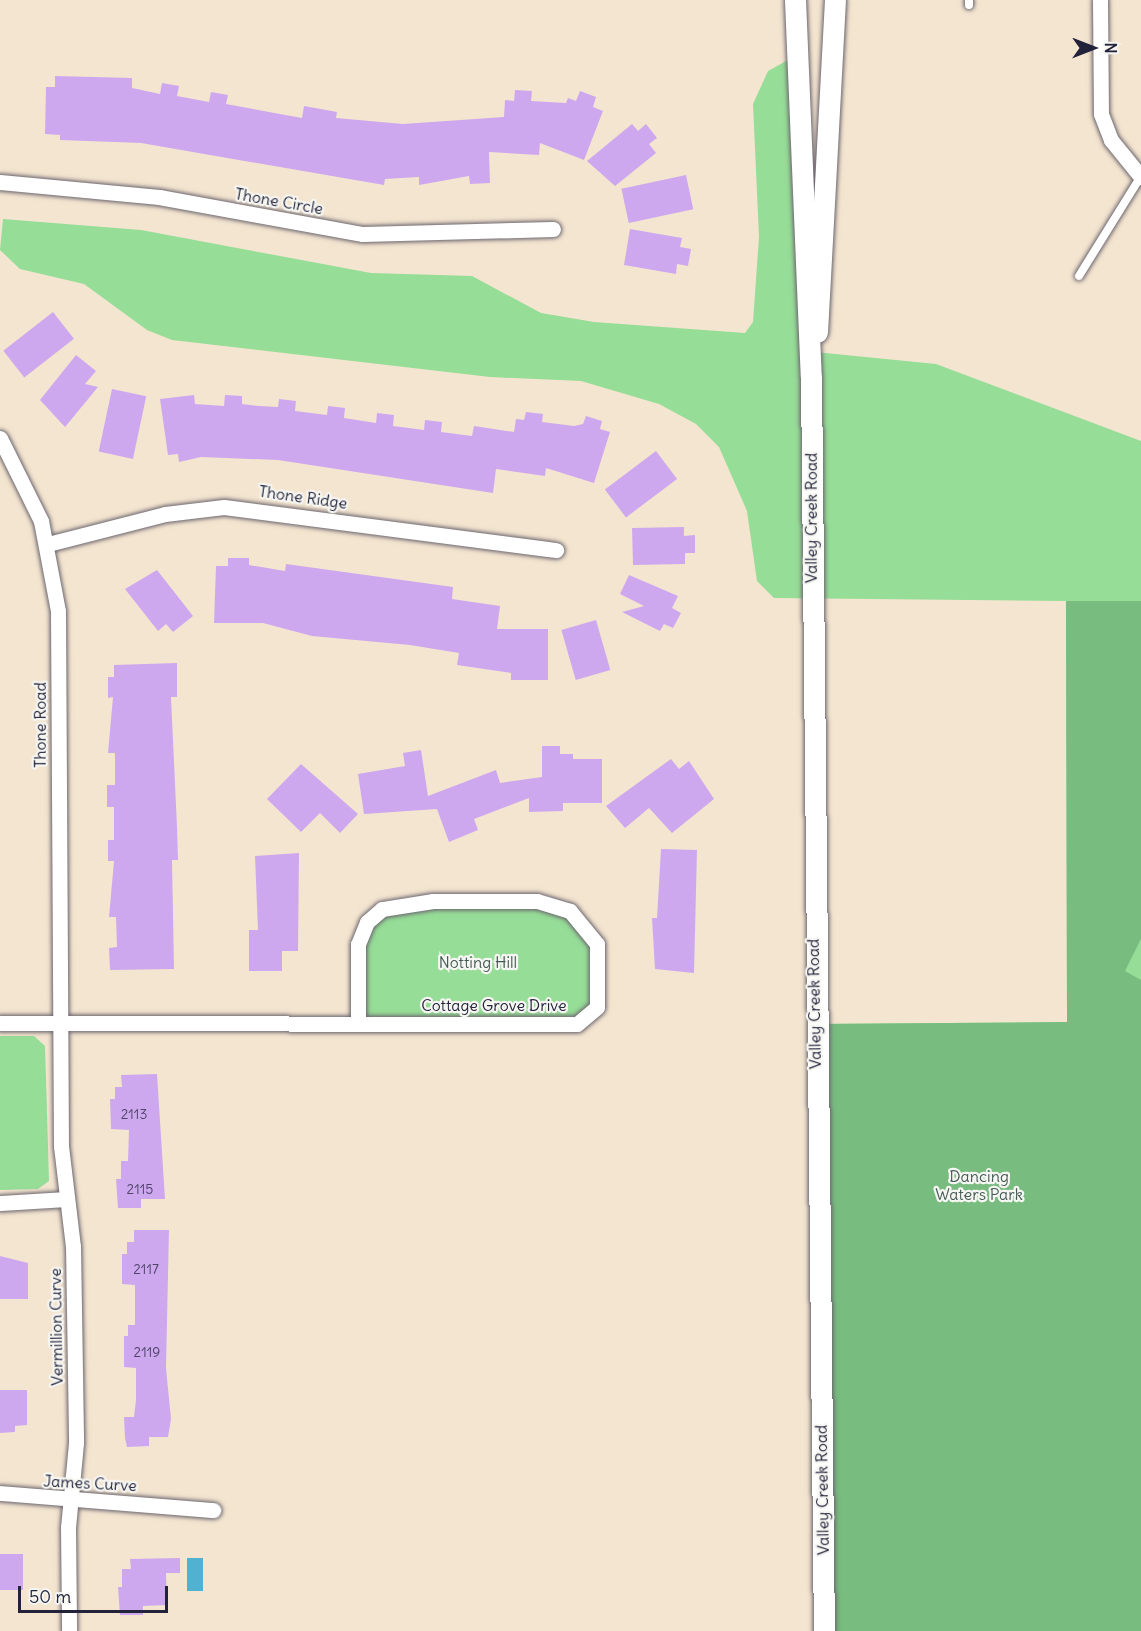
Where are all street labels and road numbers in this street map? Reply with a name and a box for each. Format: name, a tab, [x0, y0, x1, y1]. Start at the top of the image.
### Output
street label: Thone Circle	[233, 184, 325, 218]
street label: Valley Creek Road	[801, 453, 821, 583]
street label: Thone Ridge	[258, 481, 348, 513]
street label: Thone Road	[30, 682, 50, 768]
street label: Valley Creek Road	[803, 939, 825, 1069]
street label: Cottage Grove Drive	[421, 995, 567, 1015]
street label: Vermillion Curve	[45, 1268, 67, 1386]
street label: Valley Creek Road	[811, 1425, 833, 1555]
street label: James Curve	[43, 1471, 137, 1495]

